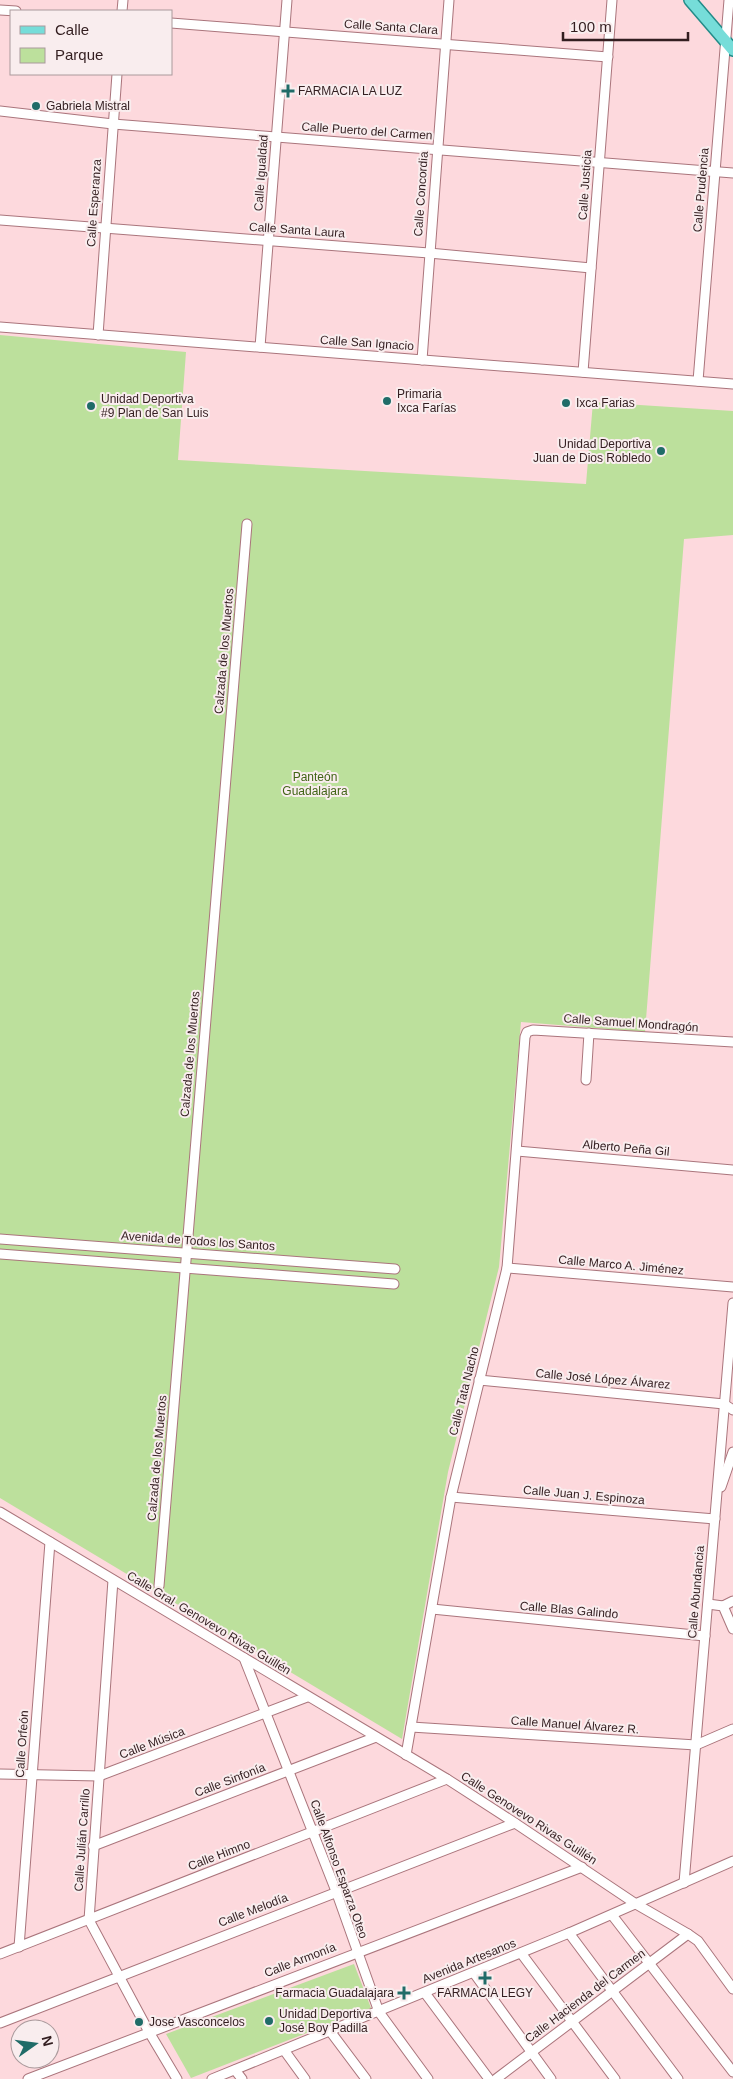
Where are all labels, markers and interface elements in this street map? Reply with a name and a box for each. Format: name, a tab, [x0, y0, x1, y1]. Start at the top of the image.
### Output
legend	[10, 10, 172, 75]
scale bar	[563, 10, 688, 42]
street label: Calle Santa Clara	[344, 17, 439, 37]
text: 100 m	[570, 18, 612, 35]
text: Calle	[55, 21, 89, 38]
text: Parque	[55, 46, 103, 63]
place label: FARMACIA LA LUZ	[298, 84, 402, 98]
marker: FARMACIA LA LUZ	[282, 85, 294, 97]
place label: Gabriela Mistral	[46, 99, 130, 113]
marker: Gabriela Mistral	[30, 100, 42, 112]
street label: Calle Puerto del Carmen	[301, 119, 433, 143]
street label: Calle Igualdad	[251, 134, 271, 212]
street label: Calle Prudencia	[690, 147, 712, 233]
street label: Calle Justicia	[576, 149, 594, 221]
street label: Calle Concordia	[411, 151, 431, 237]
street label: Calle Esperanza	[84, 158, 104, 247]
street label: Calle Santa Laura	[249, 220, 346, 240]
street label: Calle San Ignacio	[320, 333, 415, 353]
place label: Primaria Ixca Farías	[397, 387, 456, 415]
place label: Unidad Deportiva #9 Plan de San Luis	[101, 392, 208, 420]
marker: Primaria Ixca Farías	[381, 395, 393, 407]
place label: Ixca Farias	[576, 396, 635, 410]
marker: Ixca Farias	[560, 397, 572, 409]
marker: Unidad Deportiva #9 Plan de San Luis	[85, 400, 97, 412]
place label: Unidad Deportiva Juan de Dios Robledo	[533, 437, 651, 465]
marker: Unidad Deportiva Juan de Dios Robledo	[655, 445, 667, 457]
street label: Calzada de los Muertos	[212, 588, 236, 714]
park label: Panteón Guadalajara	[282, 770, 348, 798]
street label: Calzada de los Muertos	[178, 991, 202, 1117]
street label: Calle Samuel Mondragón	[563, 1011, 699, 1035]
street label: Alberto Peña Gil	[582, 1137, 670, 1159]
street label: Avenida de Todos los Santos	[121, 1229, 275, 1253]
street label: Calle Marco A. Jiménez	[558, 1253, 684, 1277]
street label: Calle Tata Nacho	[446, 1345, 482, 1437]
street label: Calle José López Álvarez	[535, 1365, 671, 1392]
street label: Calzada de los Muertos	[145, 1395, 169, 1521]
street label: Calle Juan J. Espinoza	[523, 1483, 646, 1507]
street label: Calle Abundancia	[685, 1545, 707, 1639]
street label: Calle Gral. Genovevo Rivas Guillén	[124, 1568, 294, 1678]
street label: Calle Blas Galindo	[519, 1599, 619, 1621]
street label: Calle Orfeón	[13, 1710, 31, 1778]
street label: Calle Manuel Álvarez R.	[510, 1713, 640, 1736]
street label: Calle Música	[117, 1724, 187, 1762]
street label: Calle Sinfonía	[193, 1760, 268, 1800]
street label: Calle Genovevo Rivas Guillén	[458, 1769, 600, 1867]
street label: Calle Julián Carrillo	[71, 1788, 93, 1892]
street label: Calle Alfonso Esparza Oteo	[307, 1798, 371, 1941]
street label: Calle Himno	[186, 1837, 252, 1873]
street label: Calle Melodía	[216, 1890, 290, 1930]
street label: Avenida Artesanos	[420, 1936, 518, 1986]
street label: Calle Armonía	[262, 1940, 338, 1980]
street label: Calle Hacienda del Carmen	[522, 1946, 648, 2046]
marker: FARMACIA LEGY	[479, 1972, 491, 1984]
place label: Farmacia Guadalajara	[275, 1986, 394, 2000]
place label: FARMACIA LEGY	[437, 1986, 533, 2000]
marker: Farmacia Guadalajara	[398, 1987, 410, 1999]
place label: Unidad Deportiva José Boy Padilla	[279, 2007, 372, 2035]
place label: Jose Vasconcelos	[149, 2015, 245, 2029]
marker: Unidad Deportiva José Boy Padilla	[263, 2015, 275, 2027]
marker: Jose Vasconcelos	[133, 2016, 145, 2028]
north arrow	[10, 2019, 60, 2069]
text: N	[39, 2034, 57, 2048]

